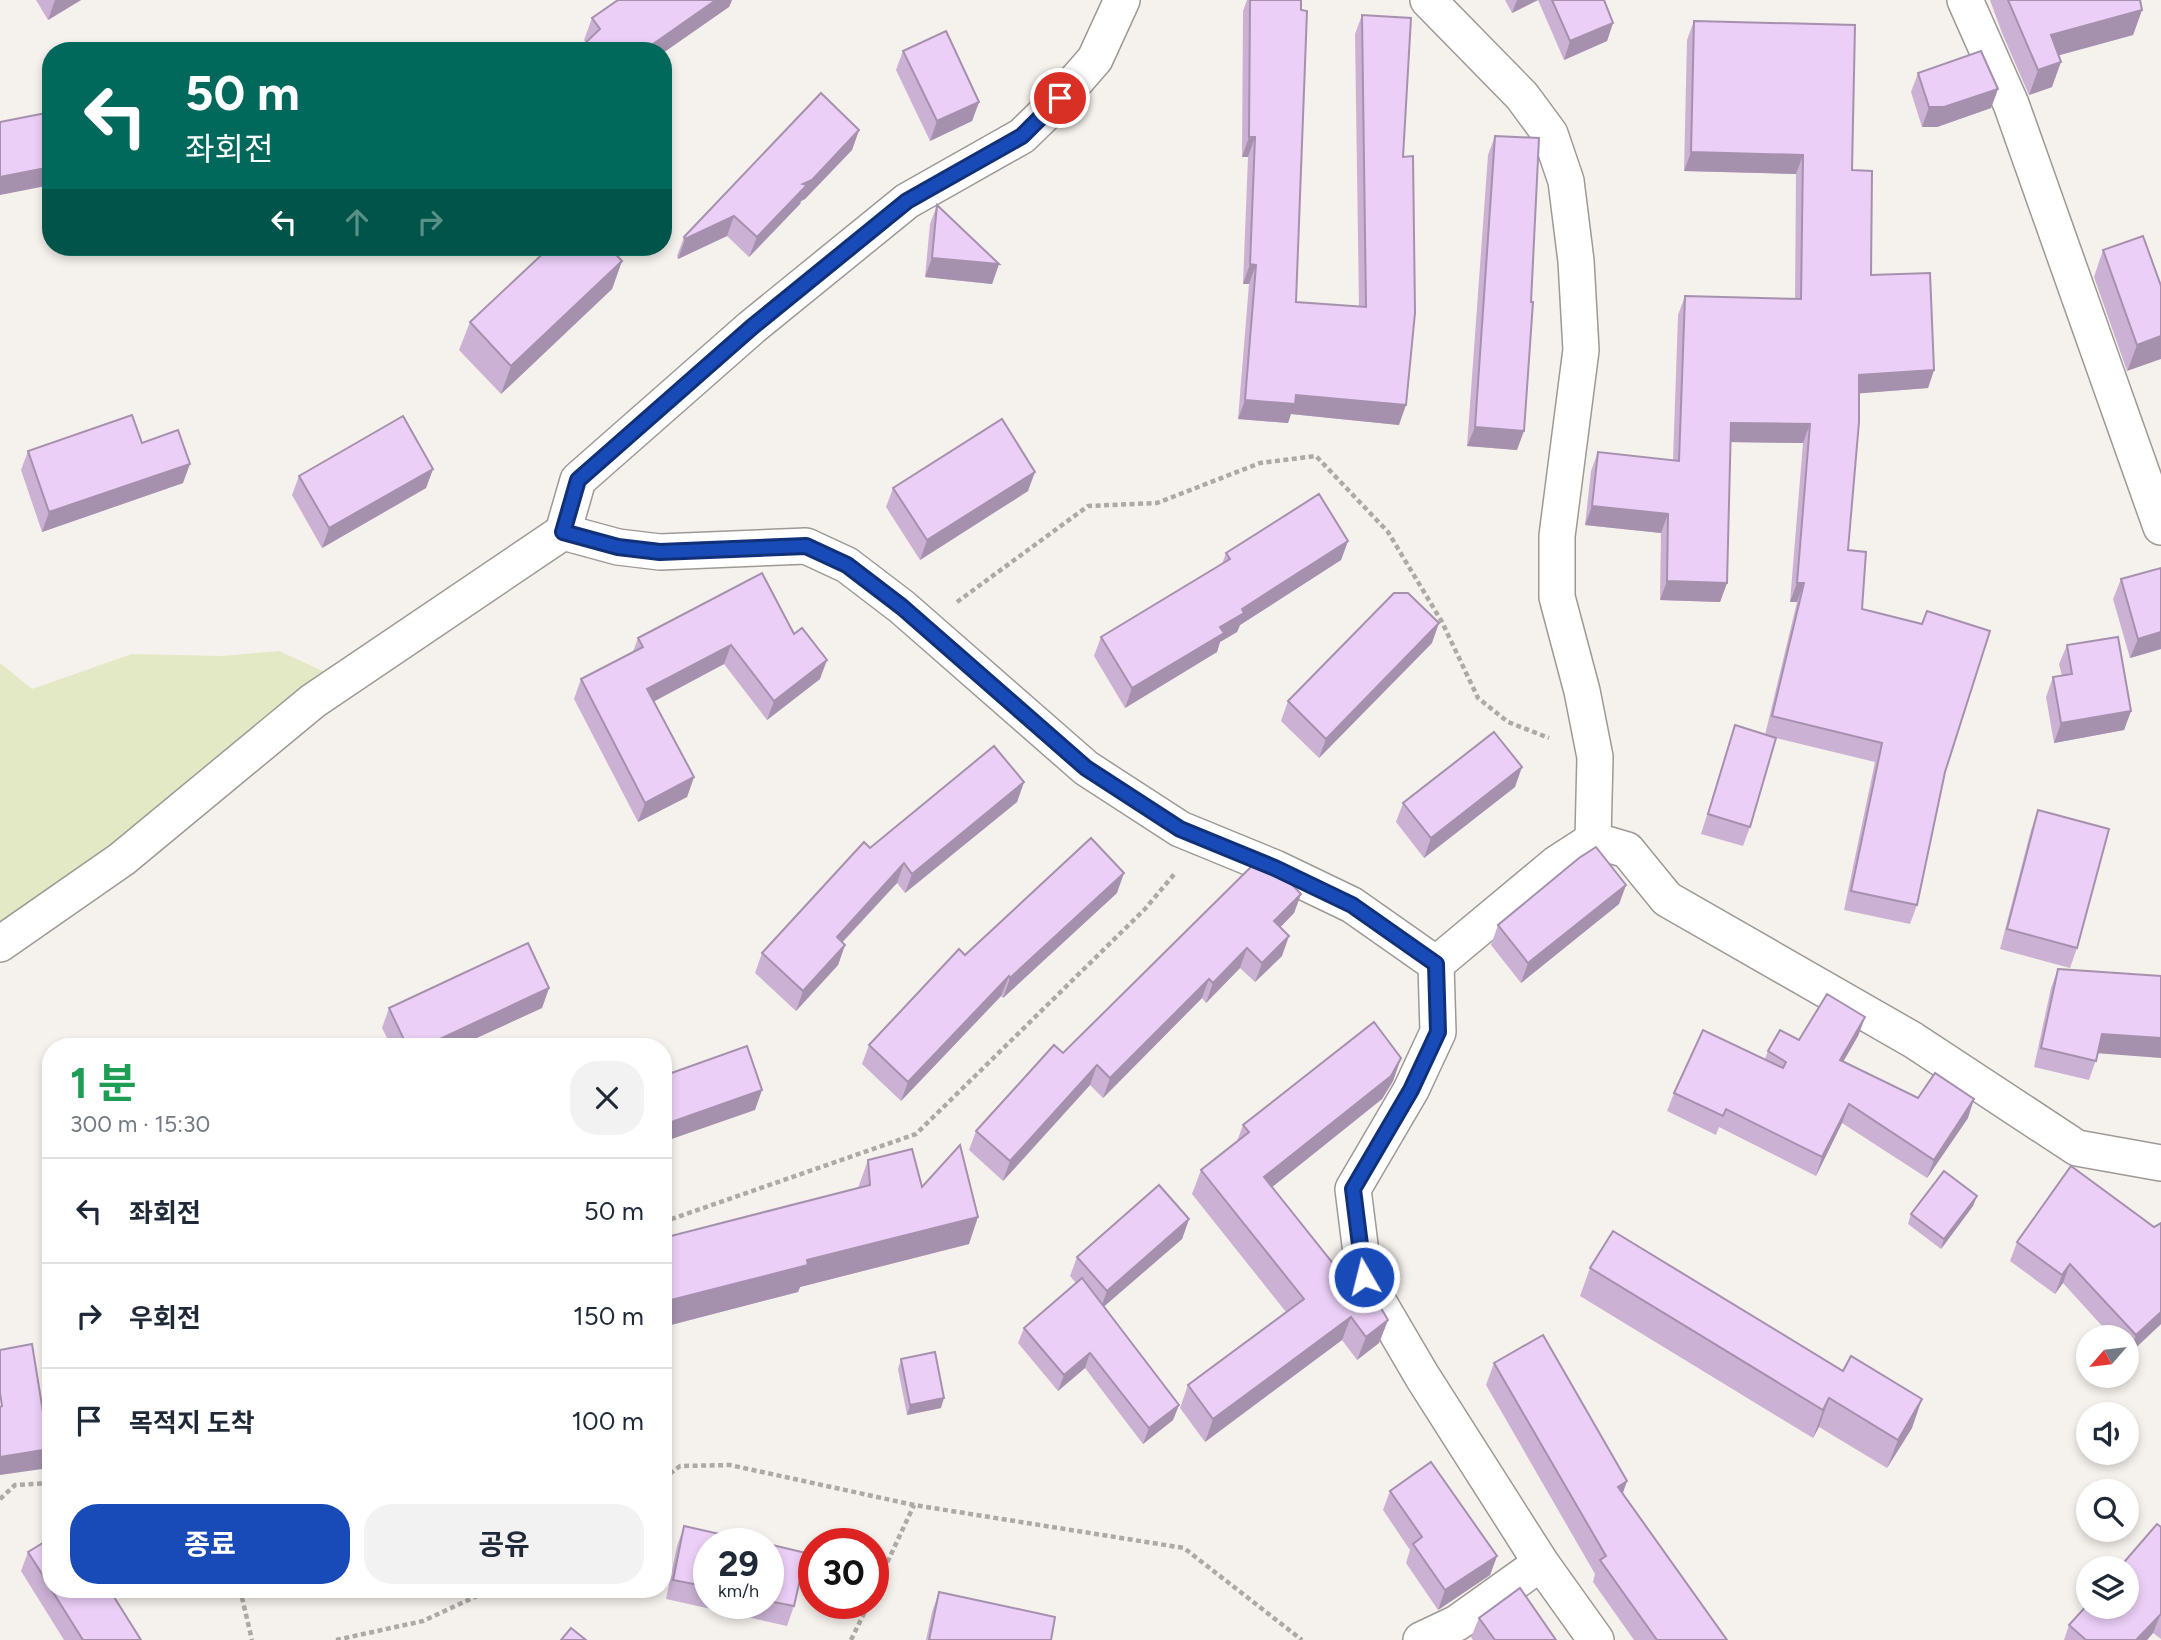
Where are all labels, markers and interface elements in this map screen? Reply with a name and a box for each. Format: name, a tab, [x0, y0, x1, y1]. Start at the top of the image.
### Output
text: 50 m	[185, 63, 300, 122]
pin	[1030, 68, 1090, 128]
icon: left	[70, 70, 161, 161]
icon: arrive	[1041, 79, 1079, 117]
text: 좌회전	[185, 130, 273, 168]
icon: left	[265, 203, 303, 241]
icon: ahead	[338, 203, 376, 241]
icon: right	[411, 203, 449, 241]
text: 1 분	[70, 1058, 136, 1109]
button: close	[570, 1061, 644, 1135]
text: 300 m · 15:30	[70, 1110, 210, 1138]
icon: left	[70, 1192, 108, 1230]
text: 50 m	[584, 1195, 644, 1227]
text: 좌회전	[129, 1197, 201, 1229]
position arrow	[1327, 1240, 1401, 1314]
icon: right	[70, 1297, 108, 1335]
text: 150 m	[573, 1300, 644, 1332]
text: 우회전	[129, 1302, 201, 1334]
north arrow	[2076, 1325, 2138, 1388]
map controls	[2076, 1325, 2139, 1619]
icon: arrive	[70, 1402, 108, 1440]
button: sound	[2076, 1402, 2139, 1465]
text: 100 m	[571, 1405, 644, 1437]
text: 목적지 도착	[129, 1407, 255, 1439]
button: search	[2076, 1479, 2139, 1542]
button: 종료	[70, 1504, 350, 1584]
button: 공유	[364, 1504, 644, 1584]
speed limit sign: 30	[798, 1528, 889, 1619]
text: 29	[718, 1543, 759, 1585]
button: layers	[2076, 1556, 2139, 1619]
text: km/h	[718, 1580, 759, 1602]

